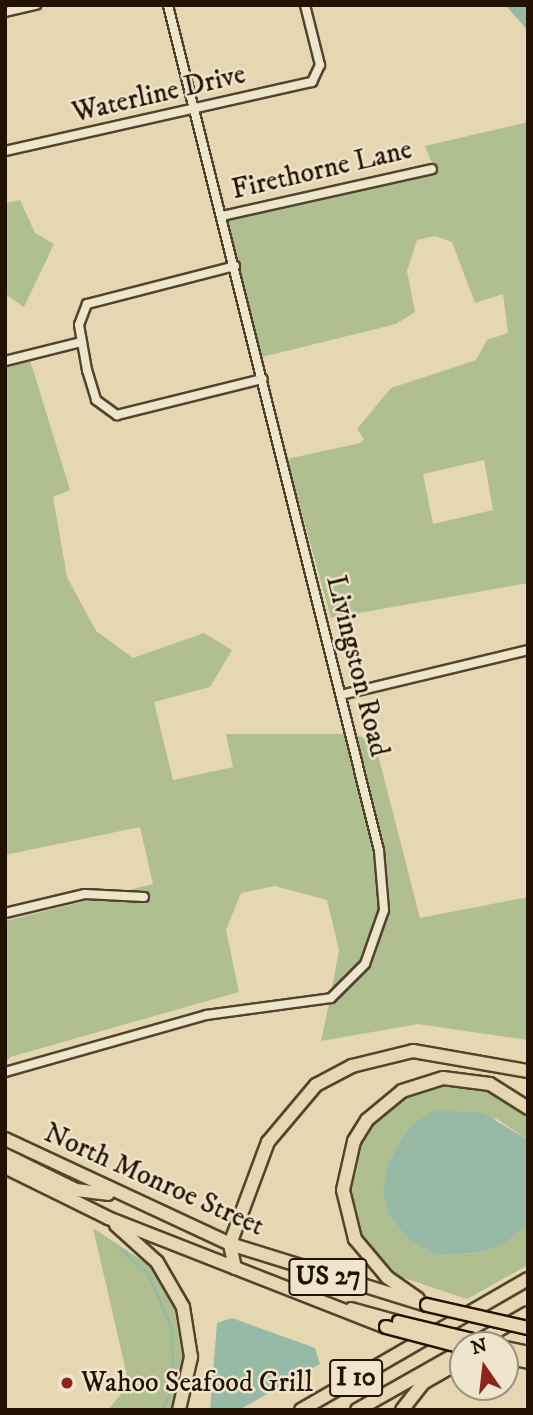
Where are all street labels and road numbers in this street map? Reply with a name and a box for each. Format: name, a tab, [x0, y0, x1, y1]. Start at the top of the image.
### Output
street label: Waterline Drive	[69, 58, 249, 130]
street label: Firethorne Lane	[228, 133, 416, 207]
street label: Livingston Road	[318, 572, 396, 760]
street label: North Monroe Street	[39, 1116, 269, 1244]
road number: US 27	[288, 1254, 368, 1300]
road number: I 10	[328, 1356, 384, 1400]

